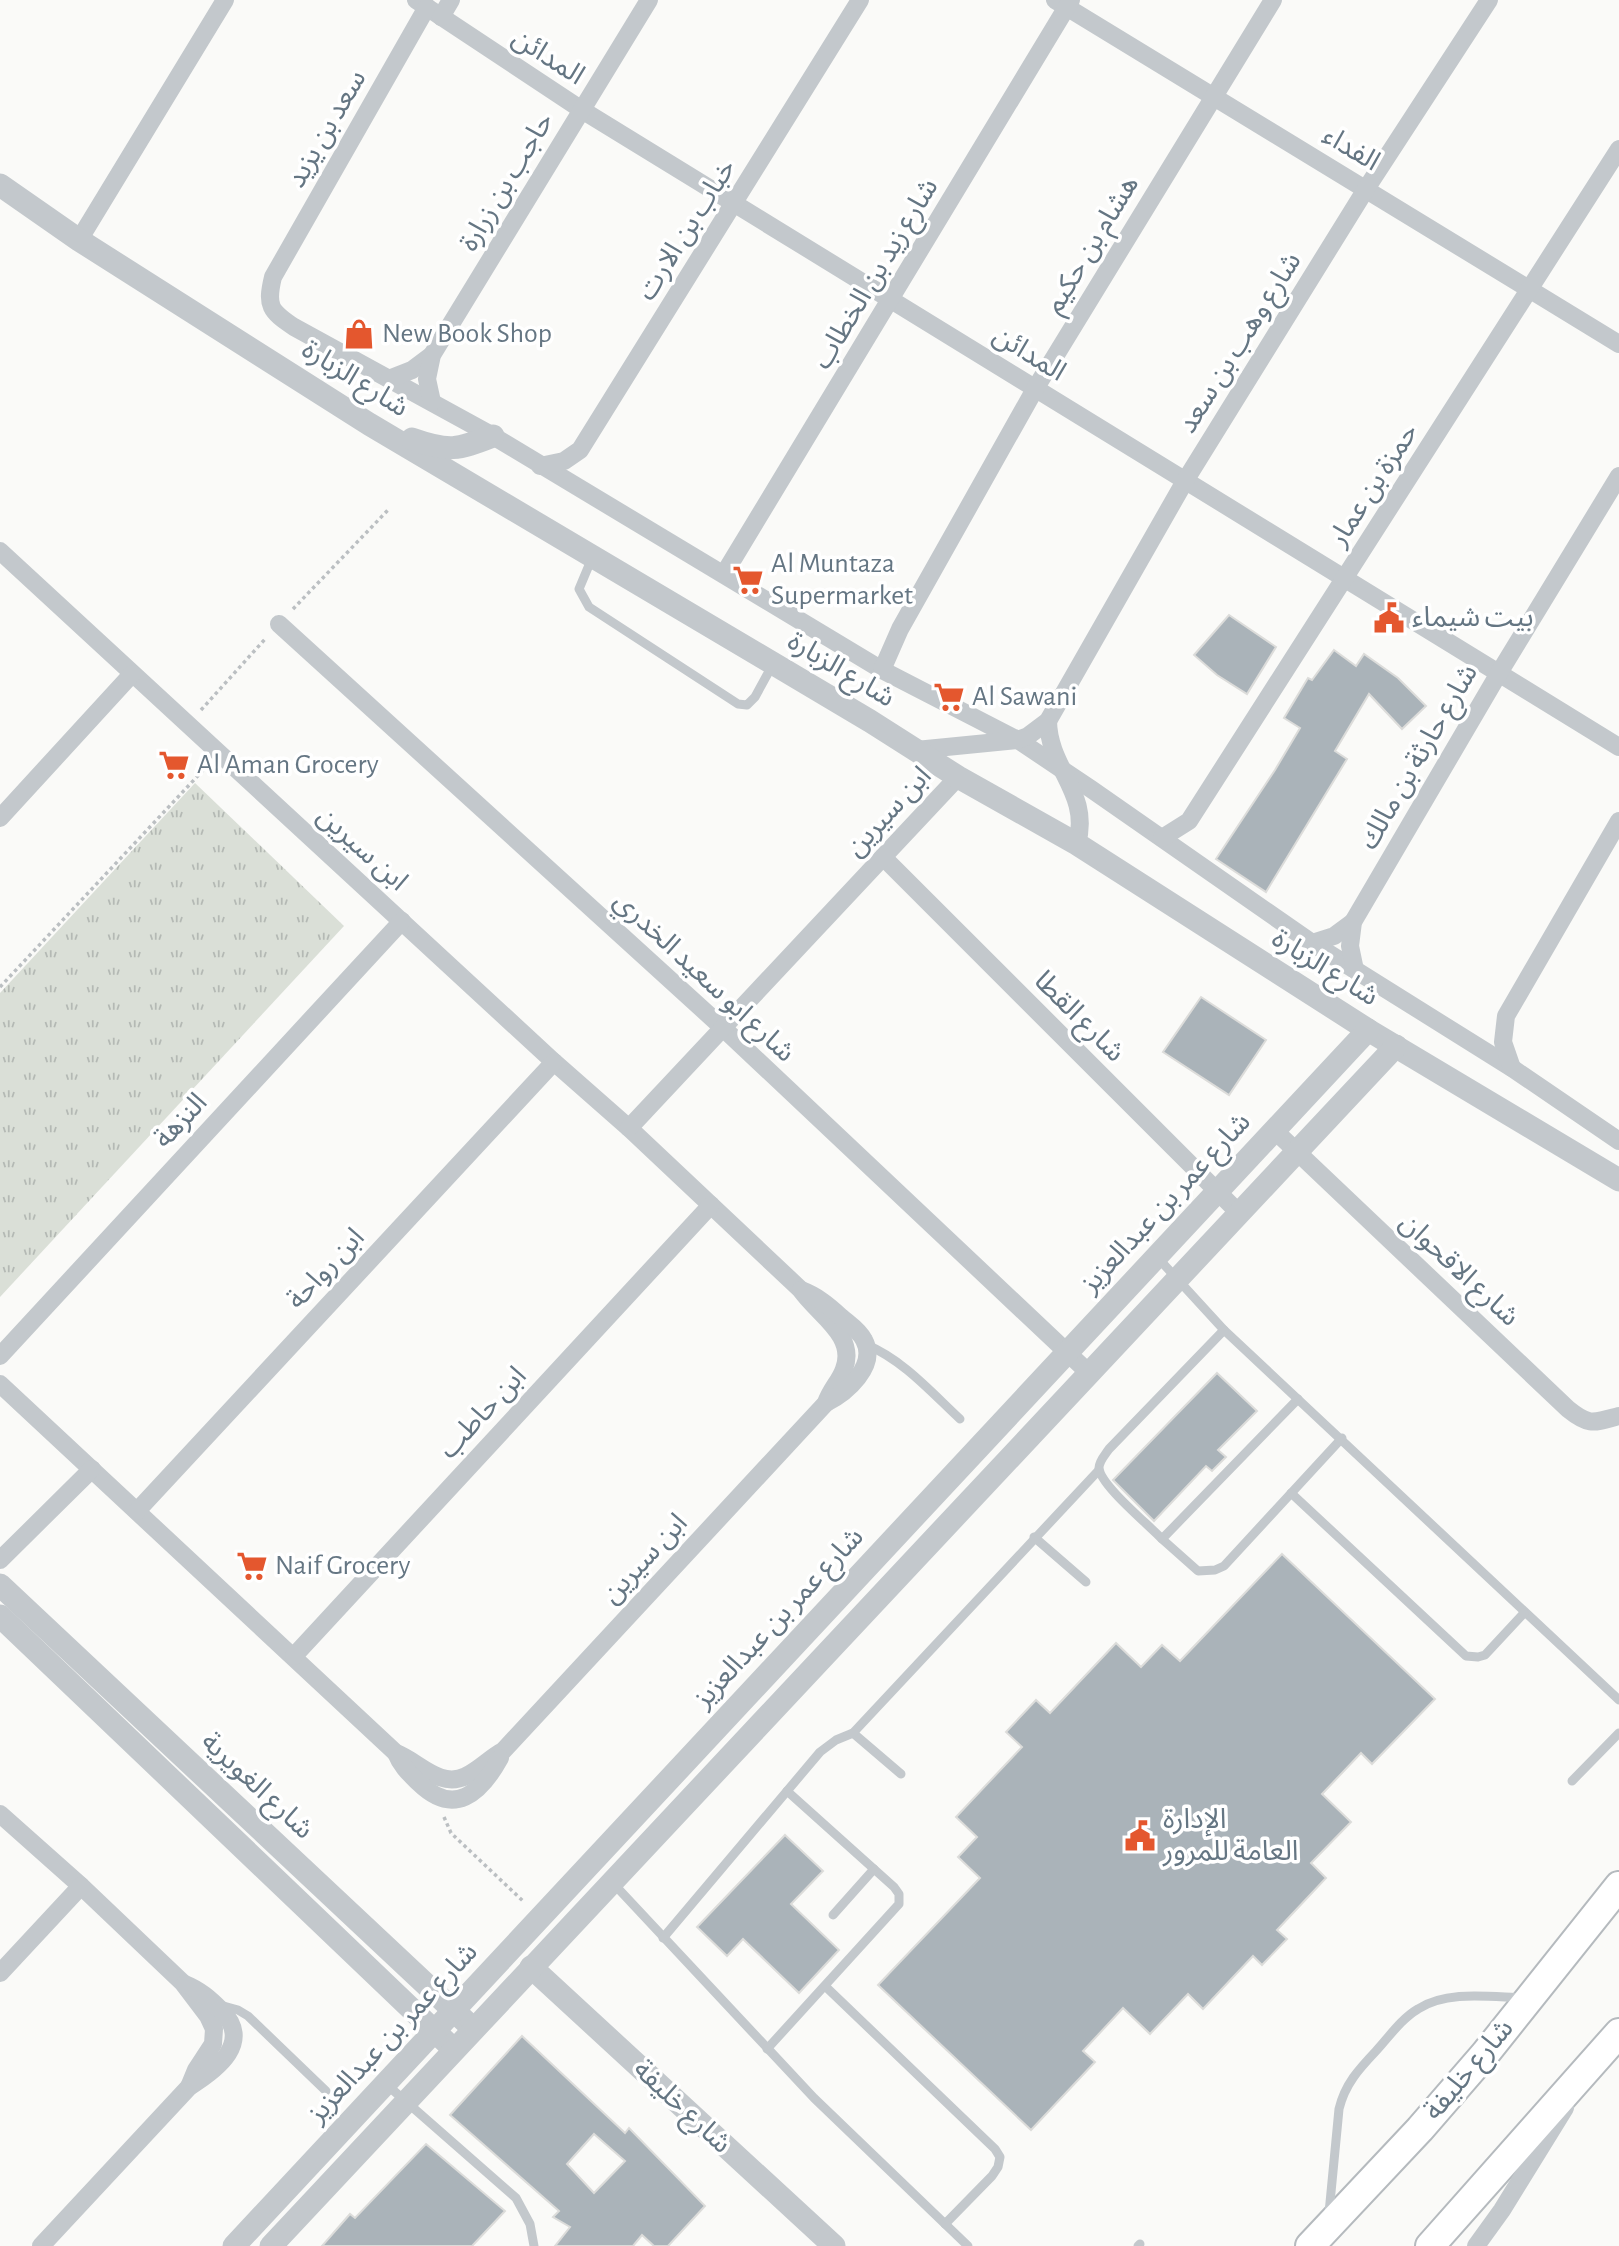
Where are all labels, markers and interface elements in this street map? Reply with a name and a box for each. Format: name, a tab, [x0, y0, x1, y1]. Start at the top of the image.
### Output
street label: المدائن	[506, 24, 589, 91]
street label: سعد بن يزيد	[282, 65, 373, 193]
street label: حاجب بن زرارة	[455, 108, 560, 257]
street label: الفداء	[1318, 121, 1384, 177]
street label: خباب بن الارت	[633, 155, 742, 306]
street label: هشام بن حكيم	[1040, 171, 1149, 322]
street label: شارع زيد بن الخطاب	[808, 174, 948, 377]
street label: شارع وهب بن سعد	[1173, 248, 1311, 441]
shop icon: New Book Shop	[342, 317, 376, 351]
place label: New Book Shop	[382, 320, 552, 348]
street label: المدائن	[987, 321, 1070, 388]
street label: شارع الزبارة	[294, 335, 413, 427]
street label: حمزة بن عمار	[1324, 419, 1425, 553]
place label: Al Muntaza Supermarket	[771, 550, 913, 610]
supermarket icon: Al Muntaza Supermarket	[731, 563, 765, 597]
public building icon: بيت شيماء	[1372, 601, 1406, 635]
place label: بيت شيماء	[1412, 604, 1533, 632]
street label: شارع الزبارة	[780, 627, 899, 717]
street label: شارع حارثة بن مالك	[1355, 660, 1488, 857]
supermarket icon: Al Sawani	[932, 680, 966, 714]
place label: Al Sawani	[972, 683, 1077, 711]
supermarket icon: Al Aman Grocery	[157, 748, 191, 782]
place label: Al Aman Grocery	[197, 751, 379, 779]
street label: ابن سيرين	[841, 762, 938, 863]
street label: ابن سيرين	[311, 802, 413, 897]
street label: شارع ابو سعيد الخدري	[604, 886, 800, 1072]
street label: شارع الزبارة	[1264, 924, 1383, 1016]
street label: شارع القطا	[1025, 966, 1130, 1071]
street label: النزهة	[149, 1088, 214, 1154]
street label: شارع عمر بن عبدالعزيز	[1075, 1108, 1260, 1302]
street label: شارع الاقحوان	[1391, 1208, 1524, 1336]
street label: ابن رواحة	[282, 1223, 371, 1315]
street label: ابن حاطب	[434, 1362, 533, 1465]
street label: ابن سيرين	[597, 1509, 694, 1610]
street label: شارع عمر بن عبدالعزيز	[688, 1523, 873, 1717]
supermarket icon: Naif Grocery	[235, 1549, 269, 1583]
place label: Naif Grocery	[275, 1552, 410, 1580]
street label: شارع الغويرية	[192, 1727, 318, 1848]
place label: الإدارة العامة للمرور	[1162, 1806, 1298, 1867]
public building icon: الإدارة العامة للمرور	[1123, 1819, 1157, 1853]
street label: شارع عمر بن عبدالعزيز	[302, 1938, 487, 2132]
street label: شارع خليفة	[1419, 2014, 1523, 2129]
street label: شارع خليفة	[624, 2055, 736, 2162]

